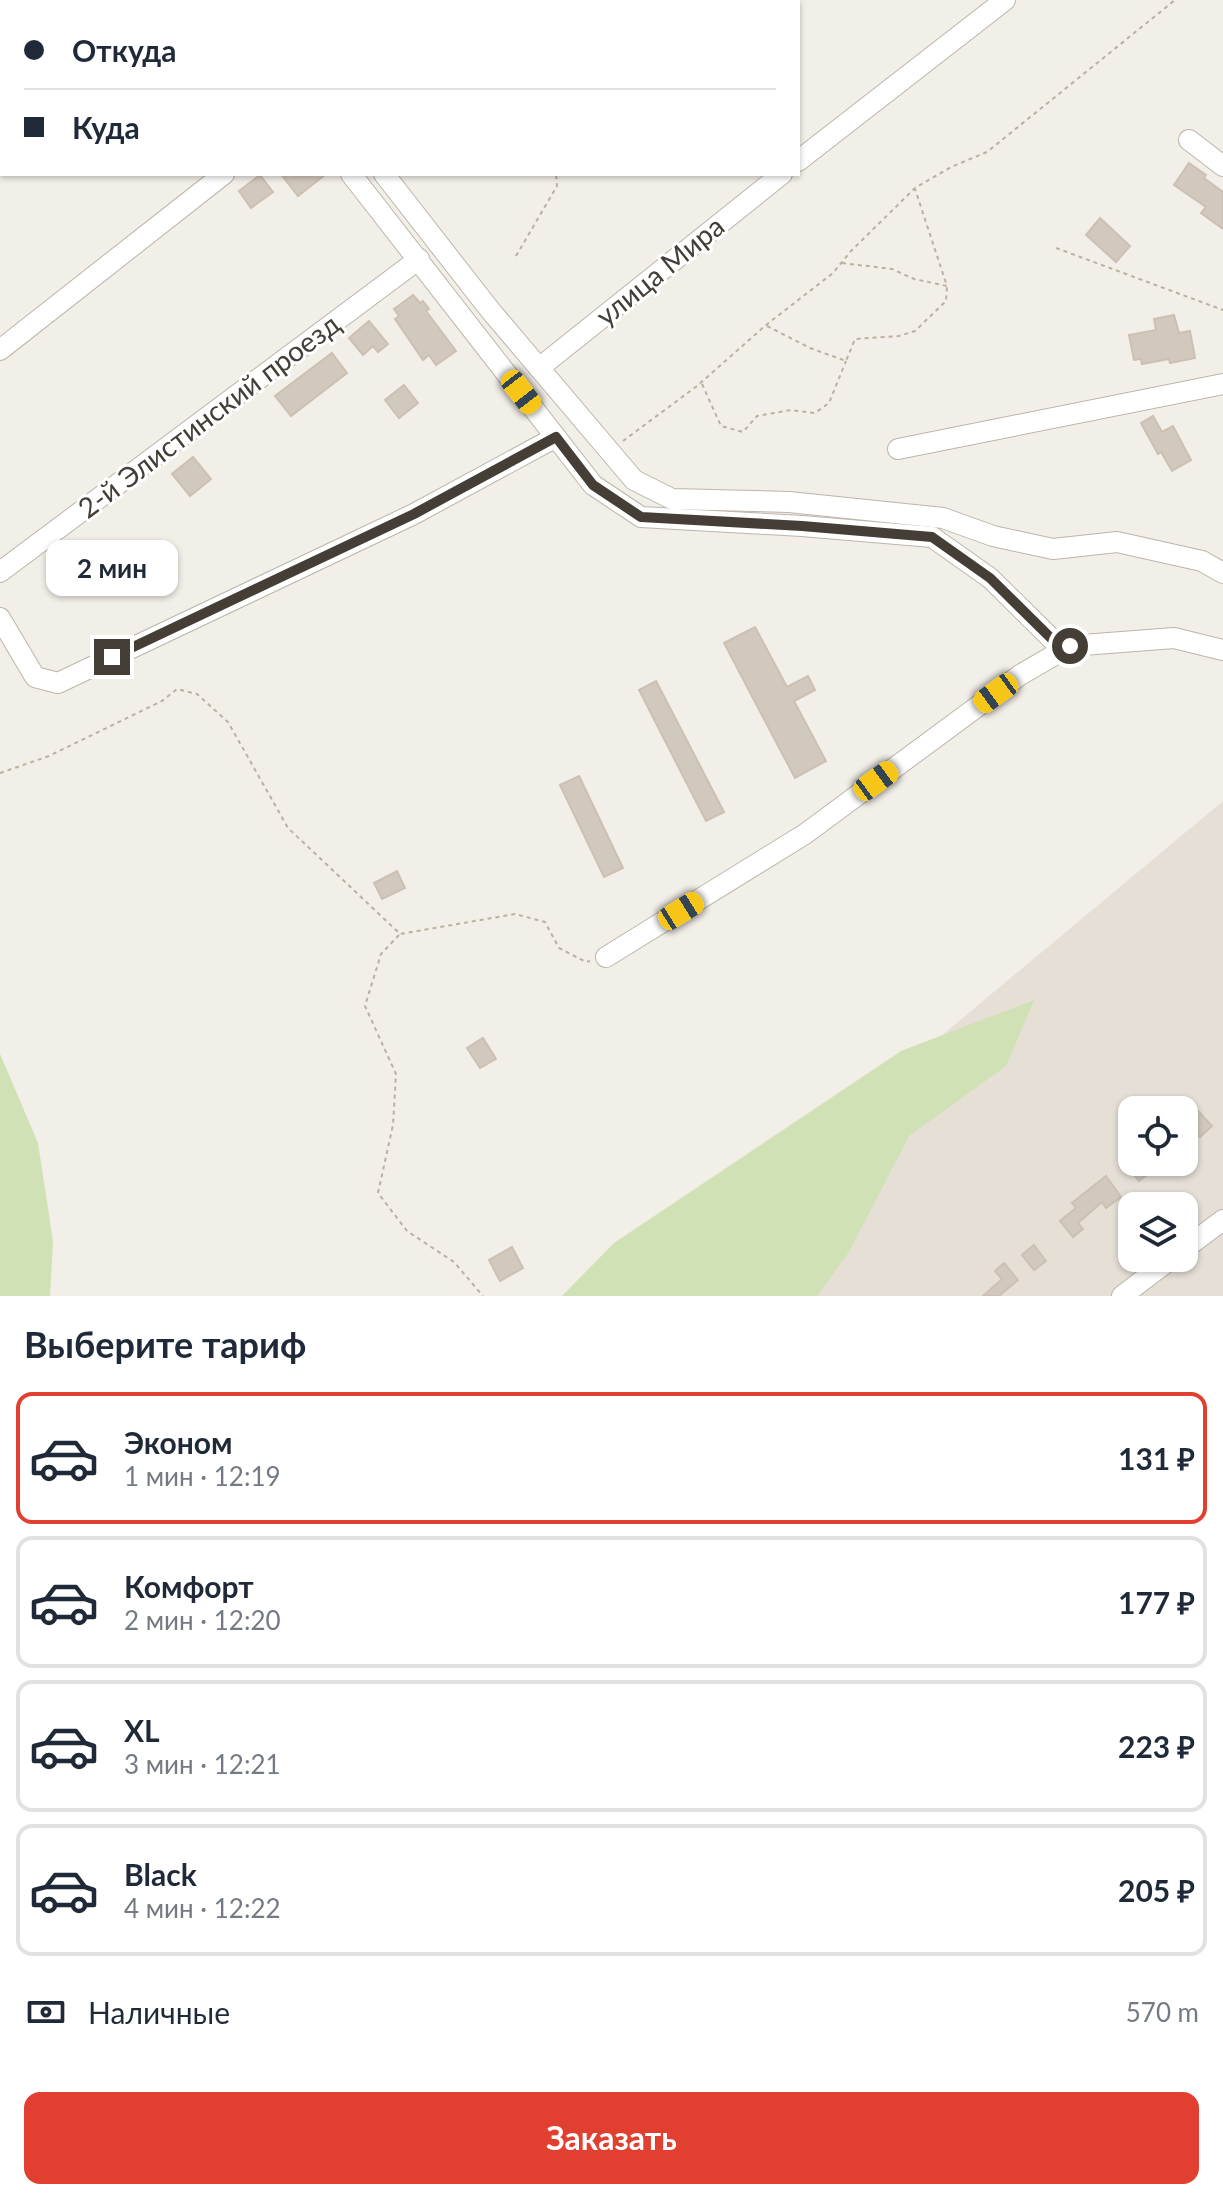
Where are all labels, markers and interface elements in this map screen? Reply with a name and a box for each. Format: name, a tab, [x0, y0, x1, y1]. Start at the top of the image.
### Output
text: Откуда	[72, 32, 177, 68]
text: Куда	[72, 109, 140, 145]
street label: улица Мира	[588, 208, 730, 332]
street label: 2-й Элистинский проезд	[71, 306, 346, 525]
car	[497, 366, 545, 418]
callout: 2 мин	[46, 541, 178, 597]
text: 2 мин	[77, 552, 147, 584]
route start	[1052, 628, 1088, 664]
route end	[94, 639, 130, 675]
car	[970, 669, 1022, 717]
car	[850, 757, 902, 805]
car	[654, 888, 708, 934]
map controls	[1118, 1096, 1198, 1272]
button: locate	[1118, 1096, 1198, 1176]
button: layers	[1118, 1192, 1198, 1272]
text: Выберите тариф	[24, 1322, 306, 1366]
icon: car	[28, 1422, 100, 1494]
text: Эконом	[124, 1424, 233, 1460]
text: 131 ₽	[1118, 1440, 1195, 1476]
text: 1 мин · 12:19	[124, 1460, 281, 1492]
icon: car	[28, 1566, 100, 1638]
text: Комфорт	[124, 1568, 254, 1604]
text: 177 ₽	[1118, 1584, 1195, 1620]
text: 2 мин · 12:20	[124, 1604, 281, 1636]
icon: car	[28, 1710, 100, 1782]
text: XL	[124, 1712, 160, 1748]
text: 223 ₽	[1118, 1728, 1195, 1764]
text: 3 мин · 12:21	[124, 1748, 281, 1780]
icon: car	[28, 1854, 100, 1926]
text: Black	[124, 1856, 197, 1892]
text: 205 ₽	[1118, 1872, 1195, 1908]
text: 4 мин · 12:22	[124, 1892, 281, 1924]
icon: cash	[24, 1990, 68, 2034]
text: Наличные	[88, 1994, 230, 2030]
text: 570 m	[1126, 1996, 1199, 2028]
button: Заказать	[24, 2092, 1199, 2184]

